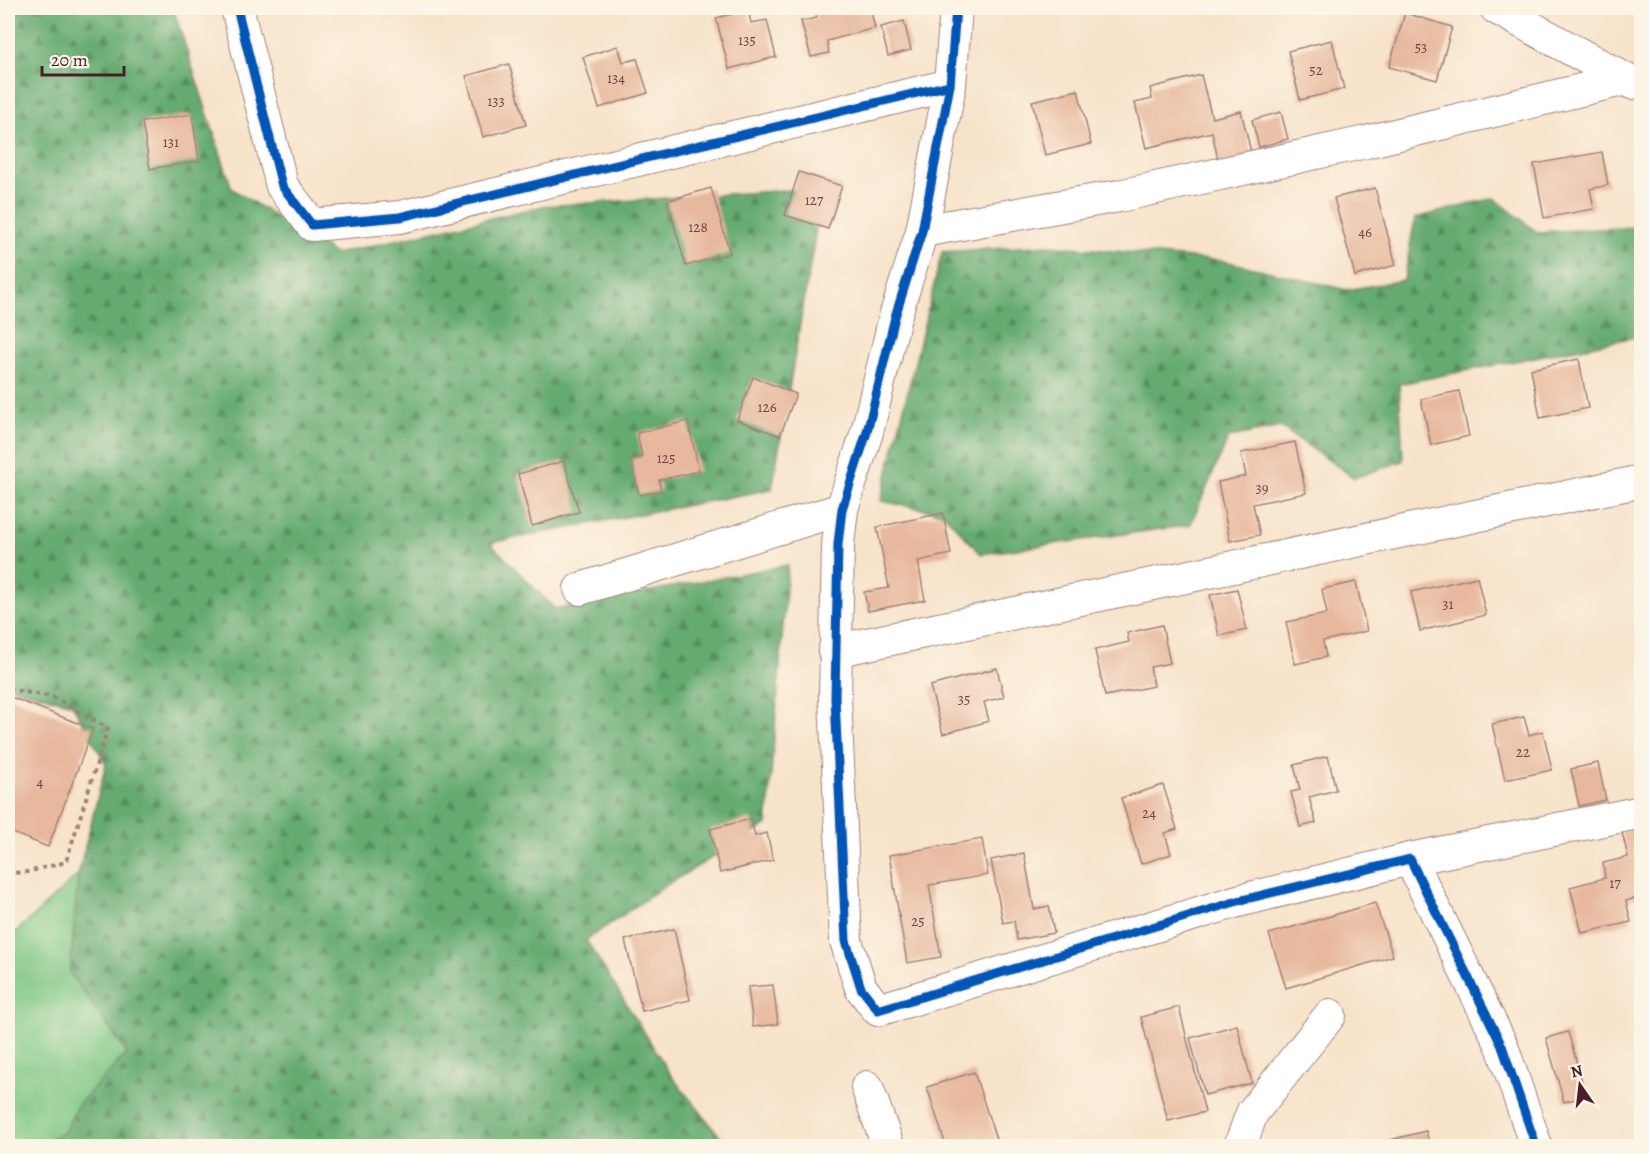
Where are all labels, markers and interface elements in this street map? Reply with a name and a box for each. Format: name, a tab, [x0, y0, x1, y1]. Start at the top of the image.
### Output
house number: 135	[738, 30, 756, 50]
house number: 53	[1415, 37, 1427, 57]
scale bar	[42, 39, 124, 77]
text: 20 m	[51, 48, 88, 72]
house number: 52	[1309, 60, 1323, 80]
house number: 134	[607, 68, 625, 88]
house number: 133	[487, 91, 505, 111]
house number: 131	[163, 132, 179, 152]
house number: 127	[805, 190, 824, 210]
house number: 128	[688, 217, 708, 237]
house number: 46	[1358, 222, 1372, 242]
house number: 126	[757, 397, 777, 417]
house number: 125	[657, 448, 675, 468]
house number: 39	[1255, 478, 1269, 498]
house number: 31	[1442, 594, 1454, 614]
house number: 35	[958, 689, 970, 709]
house number: 22	[1516, 742, 1530, 762]
house number: 4	[37, 772, 44, 792]
house number: 24	[1142, 803, 1156, 823]
house number: 17	[1609, 873, 1621, 893]
house number: 25	[911, 911, 925, 931]
north arrow	[1550, 1055, 1610, 1115]
text: N	[1568, 1059, 1585, 1083]

